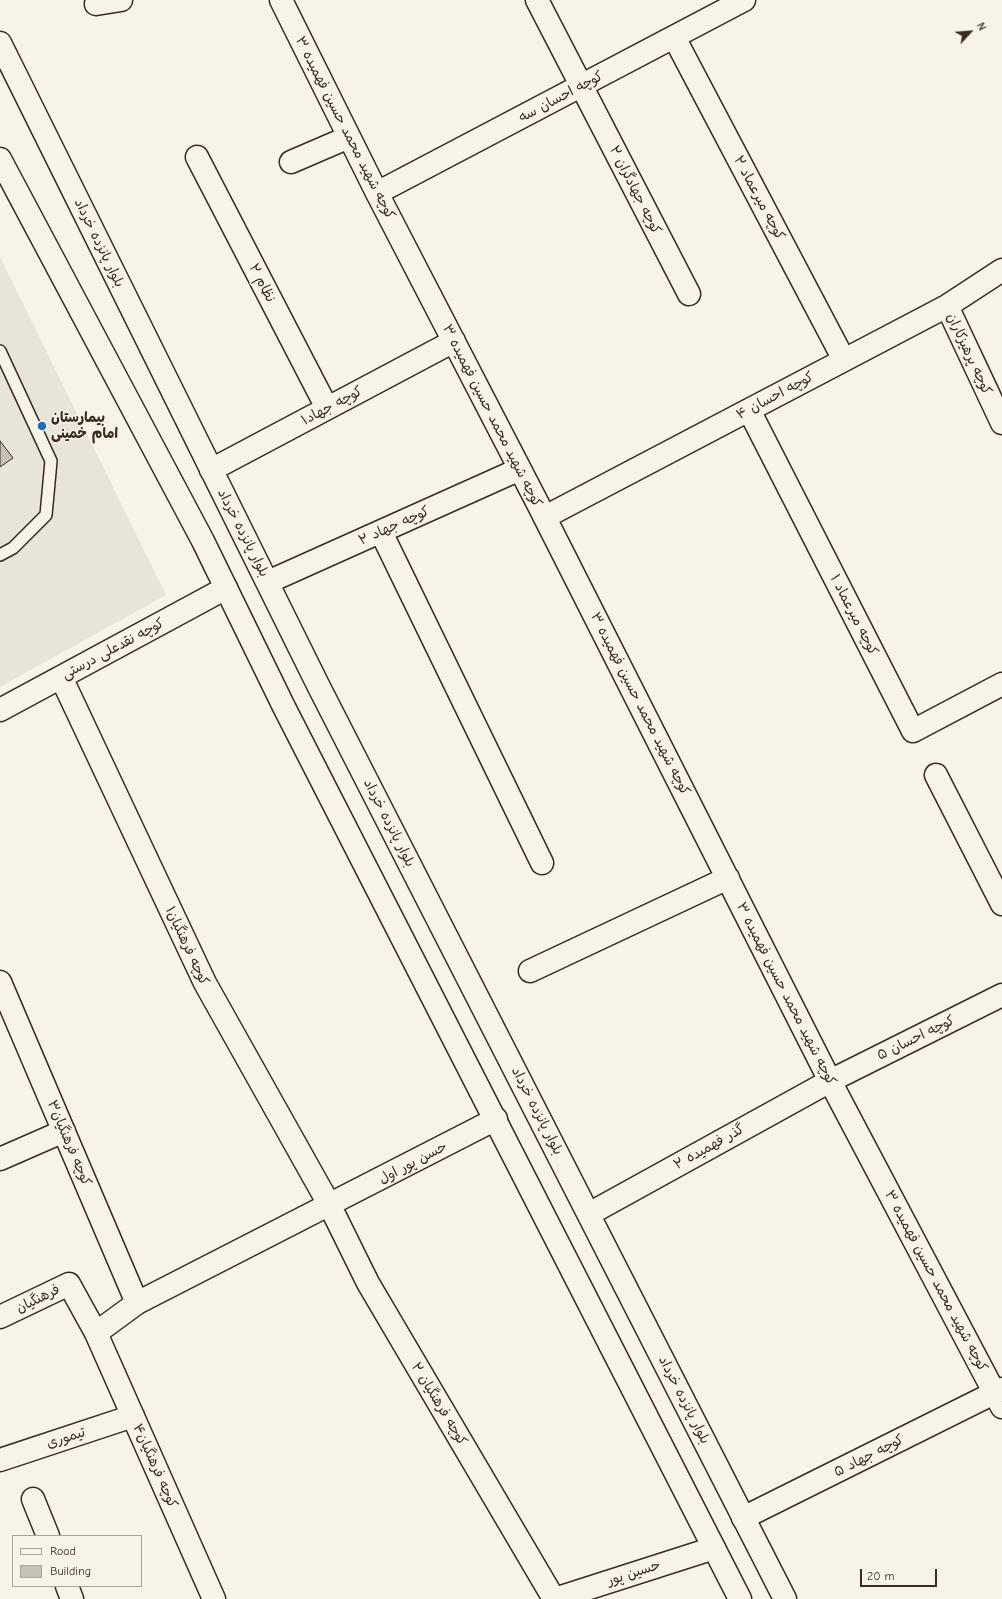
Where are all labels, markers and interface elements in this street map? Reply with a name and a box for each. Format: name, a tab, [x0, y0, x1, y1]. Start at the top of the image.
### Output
north arrow	[950, 12, 990, 52]
text: N	[974, 20, 989, 33]
street label: کوچه شهید محمد حسین فهمیده ۳	[291, 34, 399, 222]
street label: کوچه احسان سه	[516, 68, 606, 126]
street label: کوچه جهادگران ۲	[605, 143, 665, 237]
street label: کوچه میرعماد ۲	[730, 153, 788, 243]
street label: بلوار پانزده خرداد	[70, 196, 128, 290]
street label: نظام ۲	[245, 261, 279, 305]
street label: کوچه پرهیزکاران	[943, 310, 995, 398]
street label: کوچه شهید محمد حسین فهمیده ۳	[438, 322, 546, 510]
street label: کوچه احسان ۴	[733, 369, 817, 423]
street label: کوچه جهاد۱	[299, 383, 365, 429]
place label: بیمارستان امام خمینی	[51, 410, 118, 442]
marker: بیمارستان امام خمینی	[36, 420, 48, 432]
street label: بلوار پانزده خرداد	[214, 486, 272, 580]
street label: کوچه جهاد ۲	[356, 503, 432, 549]
street label: کوچه میرعماد ۱	[826, 572, 882, 658]
street label: کوچه شهید محمد حسین فهمیده ۳	[586, 610, 694, 798]
street label: کوچه نقدعلی درستی	[59, 615, 167, 683]
street label: بلوار پانزده خرداد	[360, 776, 418, 870]
street label: کوچه شهید محمد حسین فهمیده ۳	[732, 900, 840, 1088]
street label: کوچه فرهنگیان۱	[161, 904, 213, 988]
street label: کوچه احسان ۵	[874, 1012, 958, 1064]
street label: بلوار پانزده خرداد	[508, 1064, 566, 1158]
street label: کوچه فرهنگیان۳	[43, 1098, 95, 1188]
street label: گذر فهمیده ۲	[671, 1121, 747, 1173]
street label: حسن پور اول	[376, 1138, 450, 1188]
street label: کوچه شهید محمد حسین فهمیده ۳	[881, 1187, 991, 1375]
street label: فرهنگیان	[13, 1281, 63, 1317]
street label: بلوار پانزده خرداد	[655, 1353, 713, 1447]
street label: کوچه فرهنگیان ۲	[408, 1359, 470, 1449]
street label: کوچه فرهنگیان۴	[129, 1421, 181, 1511]
street label: تیموری	[44, 1424, 88, 1452]
street label: کوچه جهاد ۵	[831, 1431, 907, 1481]
legend	[12, 1535, 142, 1587]
text: Road	[50, 1544, 76, 1558]
street label: حسین پور	[605, 1557, 663, 1589]
scale bar	[862, 1561, 939, 1587]
text: Building	[50, 1564, 91, 1578]
text: 20 m	[867, 1569, 895, 1583]

